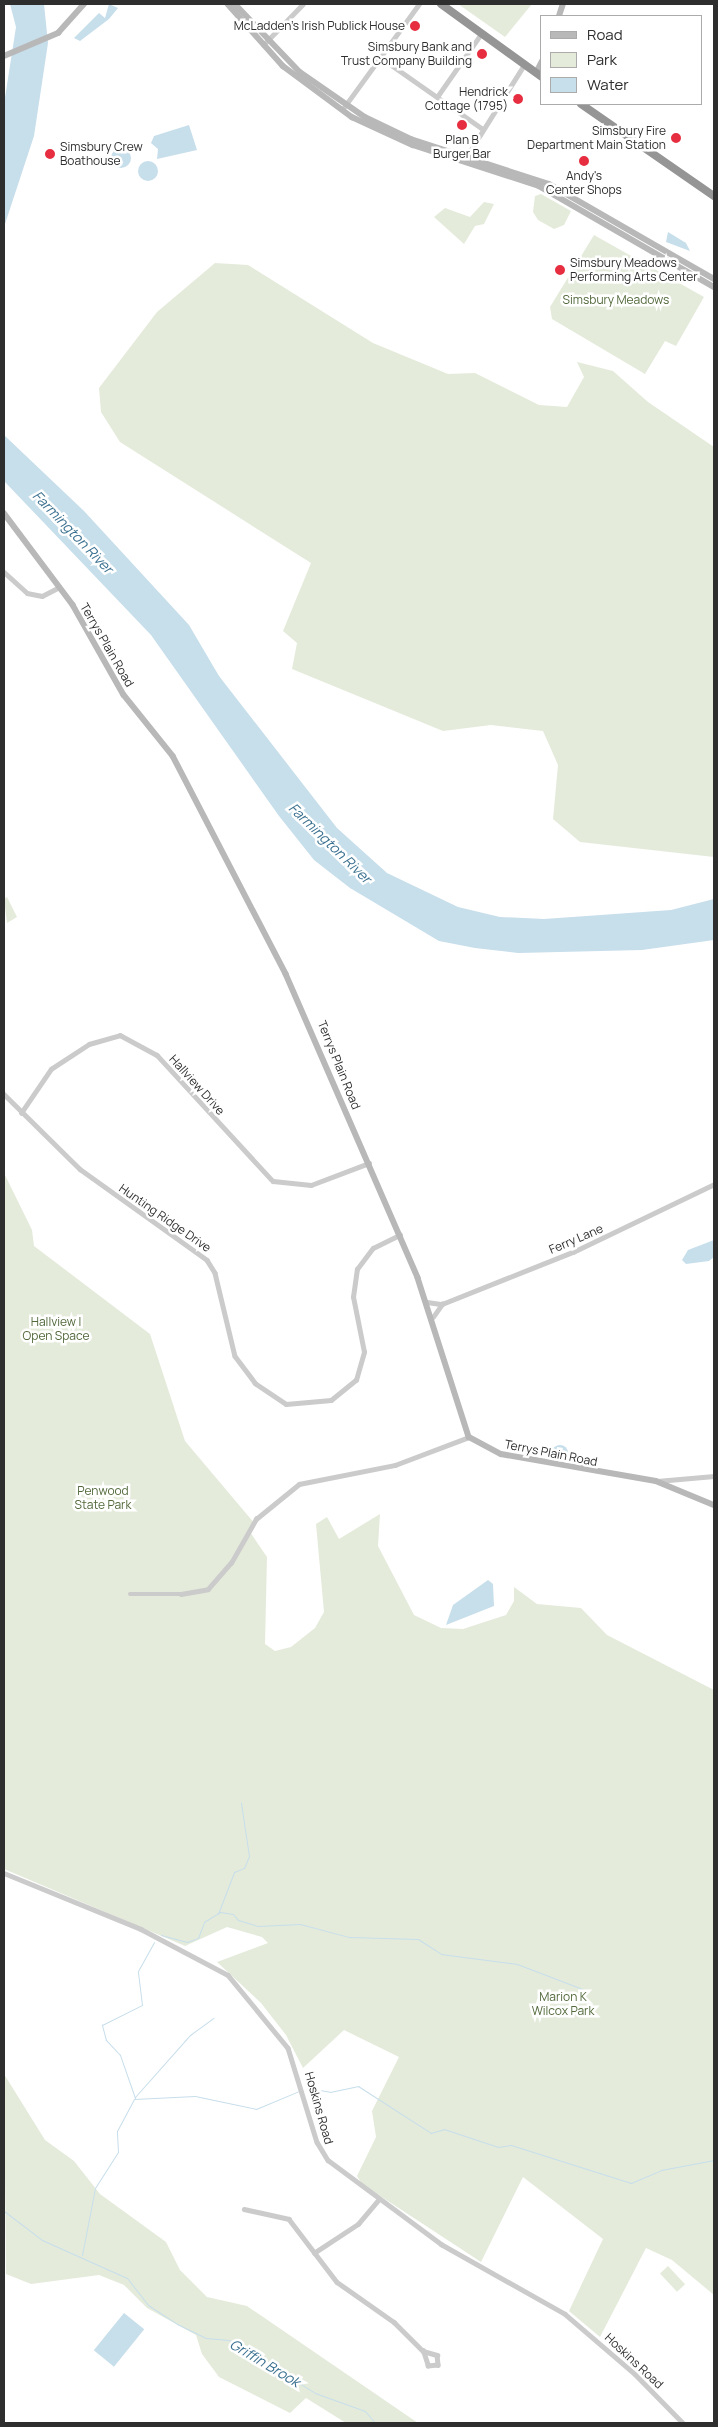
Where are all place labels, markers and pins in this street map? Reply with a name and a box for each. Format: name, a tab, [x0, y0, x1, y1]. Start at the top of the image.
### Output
place label: McLadden's Irish Publick House	[234, 19, 405, 33]
marker: McLadden's Irish Publick House	[409, 20, 421, 32]
place label: Simsbury Bank and Trust Company Building	[341, 40, 472, 68]
marker: Simsbury Bank and Trust Company Building	[476, 48, 488, 60]
place label: Hendrick Cottage (1795)	[425, 85, 508, 113]
marker: Hendrick Cottage (1795)	[512, 93, 524, 105]
marker: Plan B Burger Bar	[456, 119, 468, 131]
place label: Simsbury Fire Department Main Station	[527, 124, 666, 152]
marker: Simsbury Fire Department Main Station	[670, 132, 682, 144]
place label: Plan B Burger Bar	[433, 133, 491, 161]
place label: Simsbury Crew Boathouse	[60, 140, 143, 168]
marker: Simsbury Crew Boathouse	[44, 148, 56, 160]
marker: Andy's Center Shops	[578, 155, 590, 167]
place label: Andy's Center Shops	[546, 169, 622, 197]
place label: Simsbury Meadows Performing Arts Center	[570, 256, 697, 284]
marker: Simsbury Meadows Performing Arts Center	[554, 264, 566, 276]

